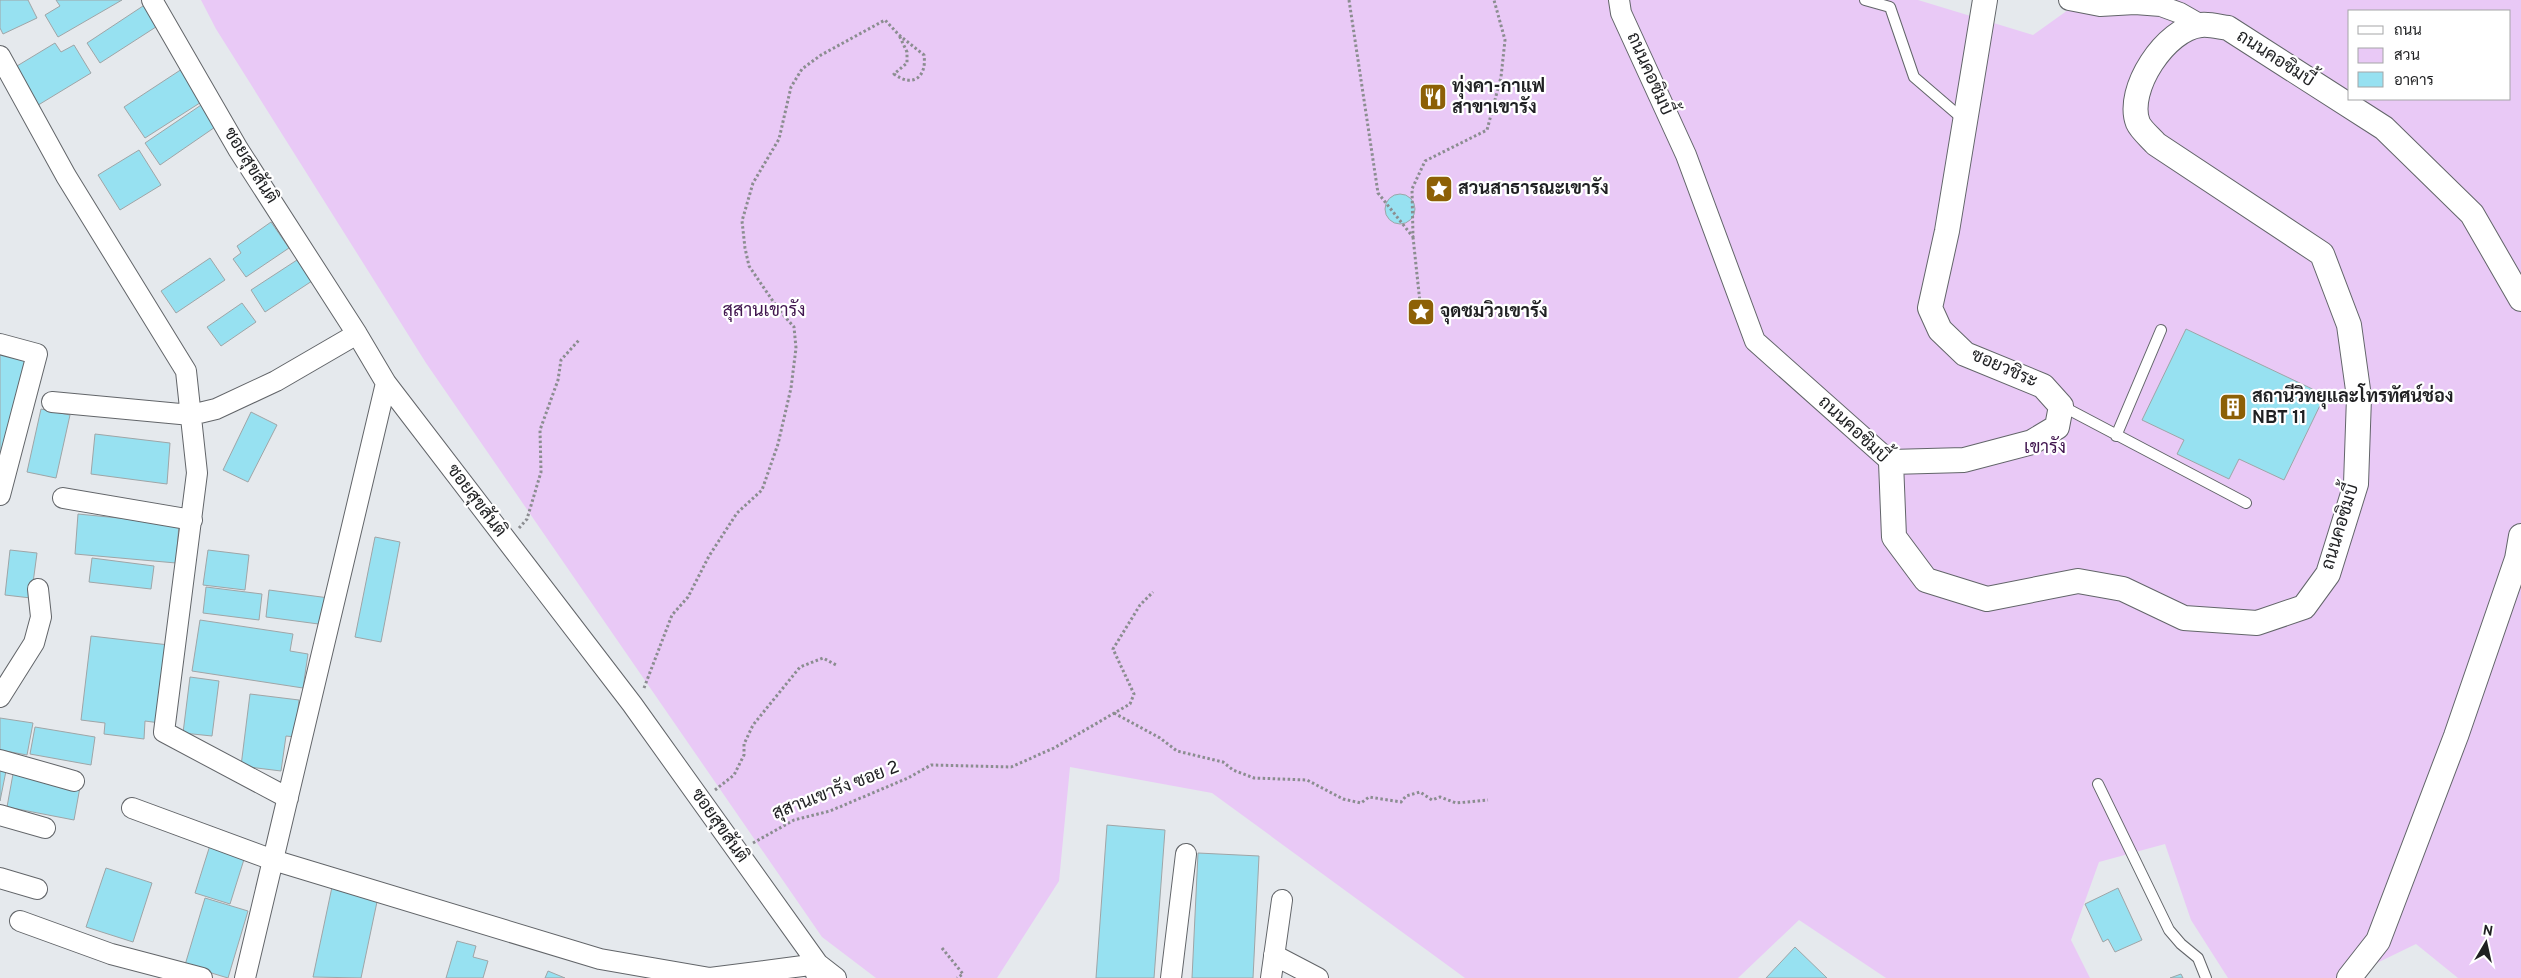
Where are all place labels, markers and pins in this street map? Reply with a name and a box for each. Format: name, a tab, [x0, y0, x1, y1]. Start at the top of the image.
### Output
place label: ทุ่งคา-กาแฟ สาขาเขารัง	[1452, 74, 1545, 120]
restaurant icon: ทุ่งคา-กาแฟ สาขาเขารัง	[1418, 82, 1448, 112]
place icon: สวนสาธารณะเขารัง	[1424, 174, 1454, 204]
place label: สวนสาธารณะเขารัง	[1458, 177, 1609, 201]
place icon: จุดชมวิวเขารัง	[1406, 297, 1436, 327]
place label: จุดชมวิวเขารัง	[1440, 299, 1548, 325]
place label: สถานีวิทยุและโทรทัศน์ช่อง NBT 11	[2252, 383, 2453, 430]
building icon: สถานีวิทยุและโทรทัศน์ช่อง NBT 11	[2218, 392, 2248, 422]

